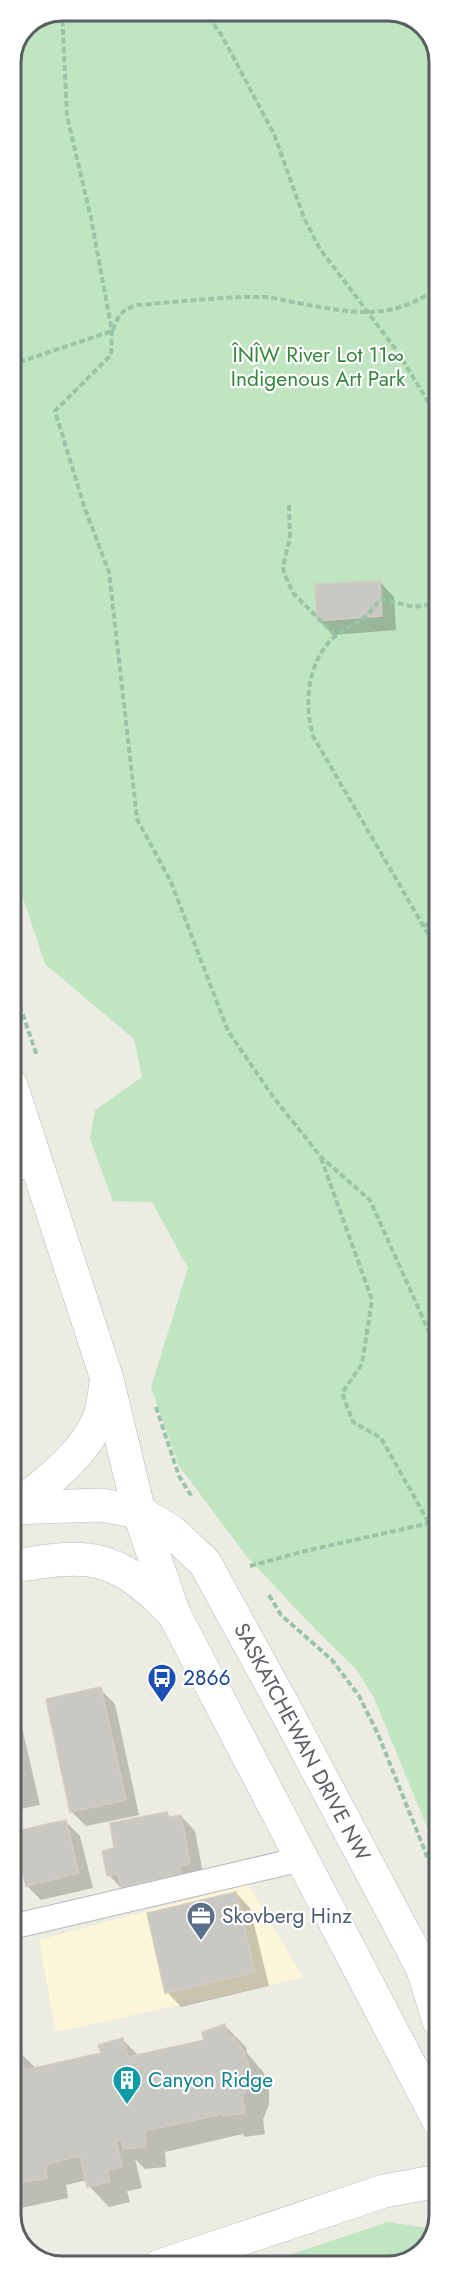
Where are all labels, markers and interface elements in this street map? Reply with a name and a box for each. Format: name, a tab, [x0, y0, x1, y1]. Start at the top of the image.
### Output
park label: ÎNÎW River Lot 11∞ Indigenous Art Park	[231, 340, 406, 394]
street label: SASKATCHEWAN DRIVE NW	[226, 1618, 378, 1867]
bus stop icon: 2866	[146, 1662, 178, 1704]
place label: 2866	[183, 1663, 231, 1693]
office icon: Skovberg Hinz	[185, 1900, 217, 1942]
place label: Skovberg Hinz	[222, 1901, 352, 1931]
building icon: Canyon Ridge	[111, 2064, 143, 2106]
place label: Canyon Ridge	[148, 2065, 273, 2095]

